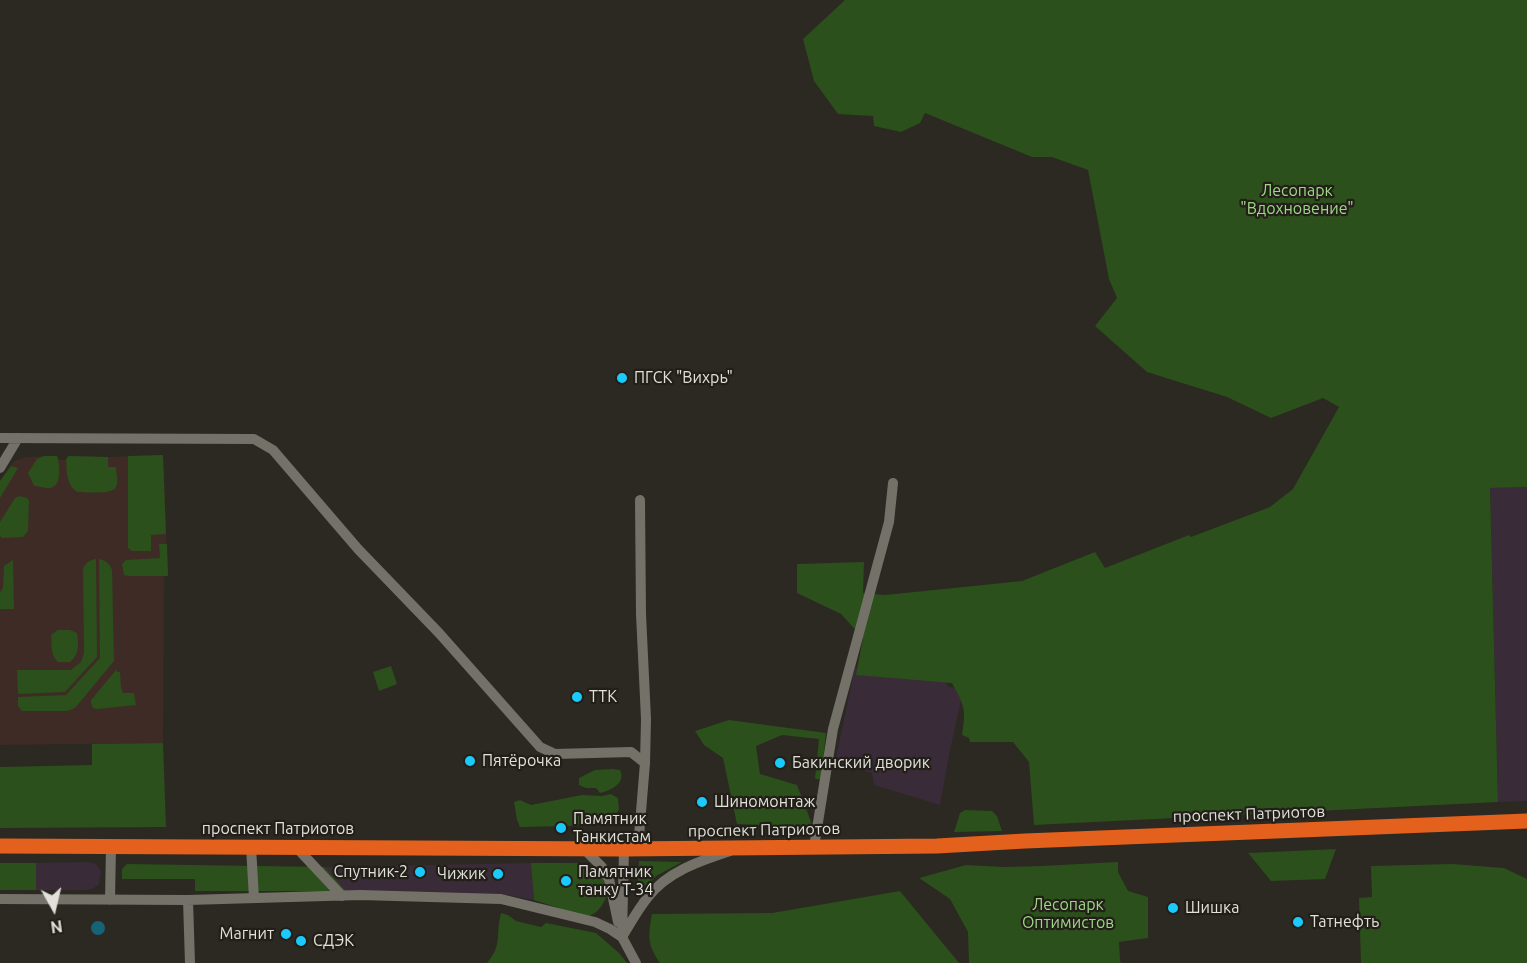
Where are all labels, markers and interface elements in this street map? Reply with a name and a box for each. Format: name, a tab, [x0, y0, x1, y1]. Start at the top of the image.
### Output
park label: Лесопарк "Вдохновение"	[1240, 181, 1354, 219]
place label: ПГСК "Вихрь"	[634, 368, 733, 388]
marker: ПГСК "Вихрь"	[615, 371, 629, 385]
place label: ТТК	[589, 687, 617, 707]
marker: ТТК	[570, 690, 584, 704]
place label: Пятёрочка	[482, 751, 561, 771]
place label: Бакинский дворик	[792, 753, 930, 773]
marker: Пятёрочка	[463, 754, 477, 768]
marker: Бакинский дворик	[773, 756, 787, 770]
place label: Шиномонтаж	[714, 792, 815, 812]
marker: Шиномонтаж	[695, 795, 709, 809]
street label: проспект Патриотов	[1173, 802, 1325, 826]
place label: Памятник Танкистам	[573, 809, 651, 847]
street label: проспект Патриотов	[202, 819, 354, 839]
street label: проспект Патриотов	[688, 819, 840, 841]
marker: Памятник Танкистам	[554, 821, 568, 835]
place label: Спутник-2	[333, 862, 408, 882]
place label: Памятник танку Т-34	[578, 862, 653, 900]
place label: Чижик	[437, 864, 486, 884]
marker: Спутник-2	[413, 865, 427, 879]
marker: Чижик	[491, 867, 505, 881]
marker: Памятник танку Т-34	[559, 874, 573, 888]
north arrow	[24, 879, 84, 939]
park label: Лесопарк Оптимистов	[1022, 895, 1114, 933]
place label: Шишка	[1185, 898, 1239, 918]
marker: Шишка	[1166, 901, 1180, 915]
place label: Татнефть	[1310, 912, 1379, 932]
marker: Татнефть	[1291, 915, 1305, 929]
text: N	[49, 917, 64, 937]
place label: Магнит	[220, 924, 274, 944]
marker: Магнит	[279, 927, 293, 941]
place label: СДЭК	[313, 931, 354, 951]
marker: СДЭК	[294, 934, 308, 948]

